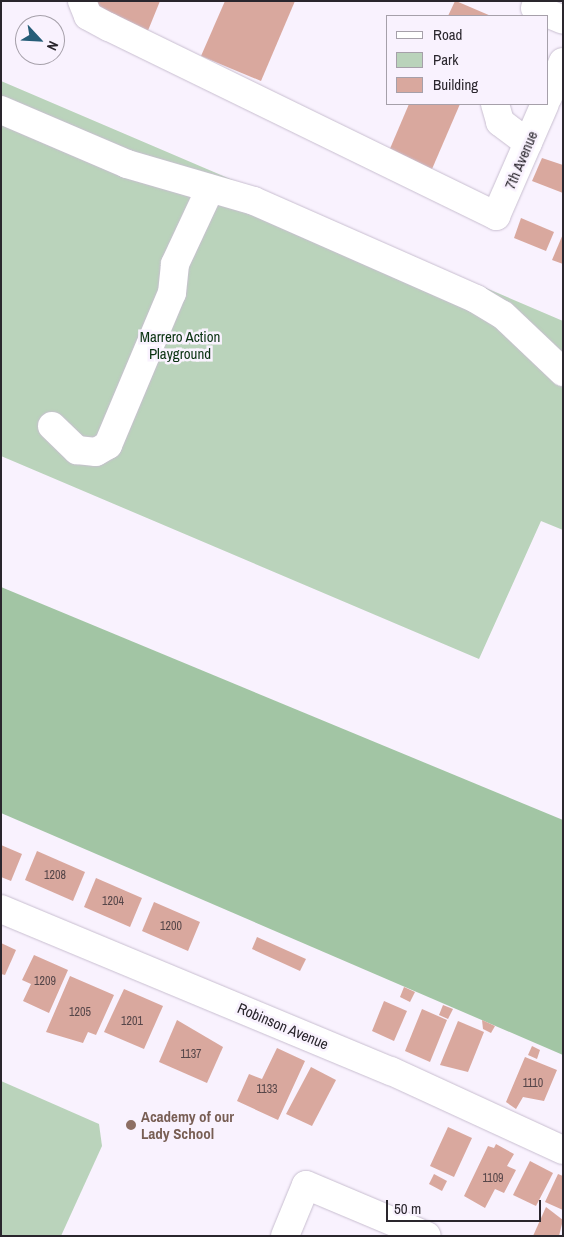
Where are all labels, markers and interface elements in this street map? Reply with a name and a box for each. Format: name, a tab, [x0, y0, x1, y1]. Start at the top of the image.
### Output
north arrow	[15, 15, 65, 65]
legend	[386, 15, 549, 105]
text: Road	[433, 24, 462, 45]
text: N	[43, 38, 63, 53]
text: Park	[433, 49, 458, 70]
text: Building	[433, 74, 478, 95]
street label: 7th Avenue	[501, 128, 541, 192]
park label: Marrero Action Playground	[139, 327, 221, 362]
house number: 1208	[44, 869, 66, 883]
house number: 1204	[102, 895, 124, 909]
house number: 1200	[160, 920, 182, 934]
house number: 1209	[34, 975, 56, 989]
street label: Robinson Avenue	[235, 999, 331, 1053]
house number: 1205	[69, 1006, 91, 1020]
house number: 1201	[121, 1015, 143, 1029]
house number: 1137	[180, 1048, 202, 1062]
house number: 1110	[523, 1077, 543, 1091]
house number: 1133	[256, 1083, 278, 1097]
place label: Academy of our Lady School	[141, 1107, 234, 1142]
marker: Academy of our Lady School	[125, 1119, 137, 1131]
house number: 1109	[482, 1172, 504, 1186]
scale bar	[389, 1190, 544, 1222]
text: 50 m	[394, 1198, 421, 1219]

